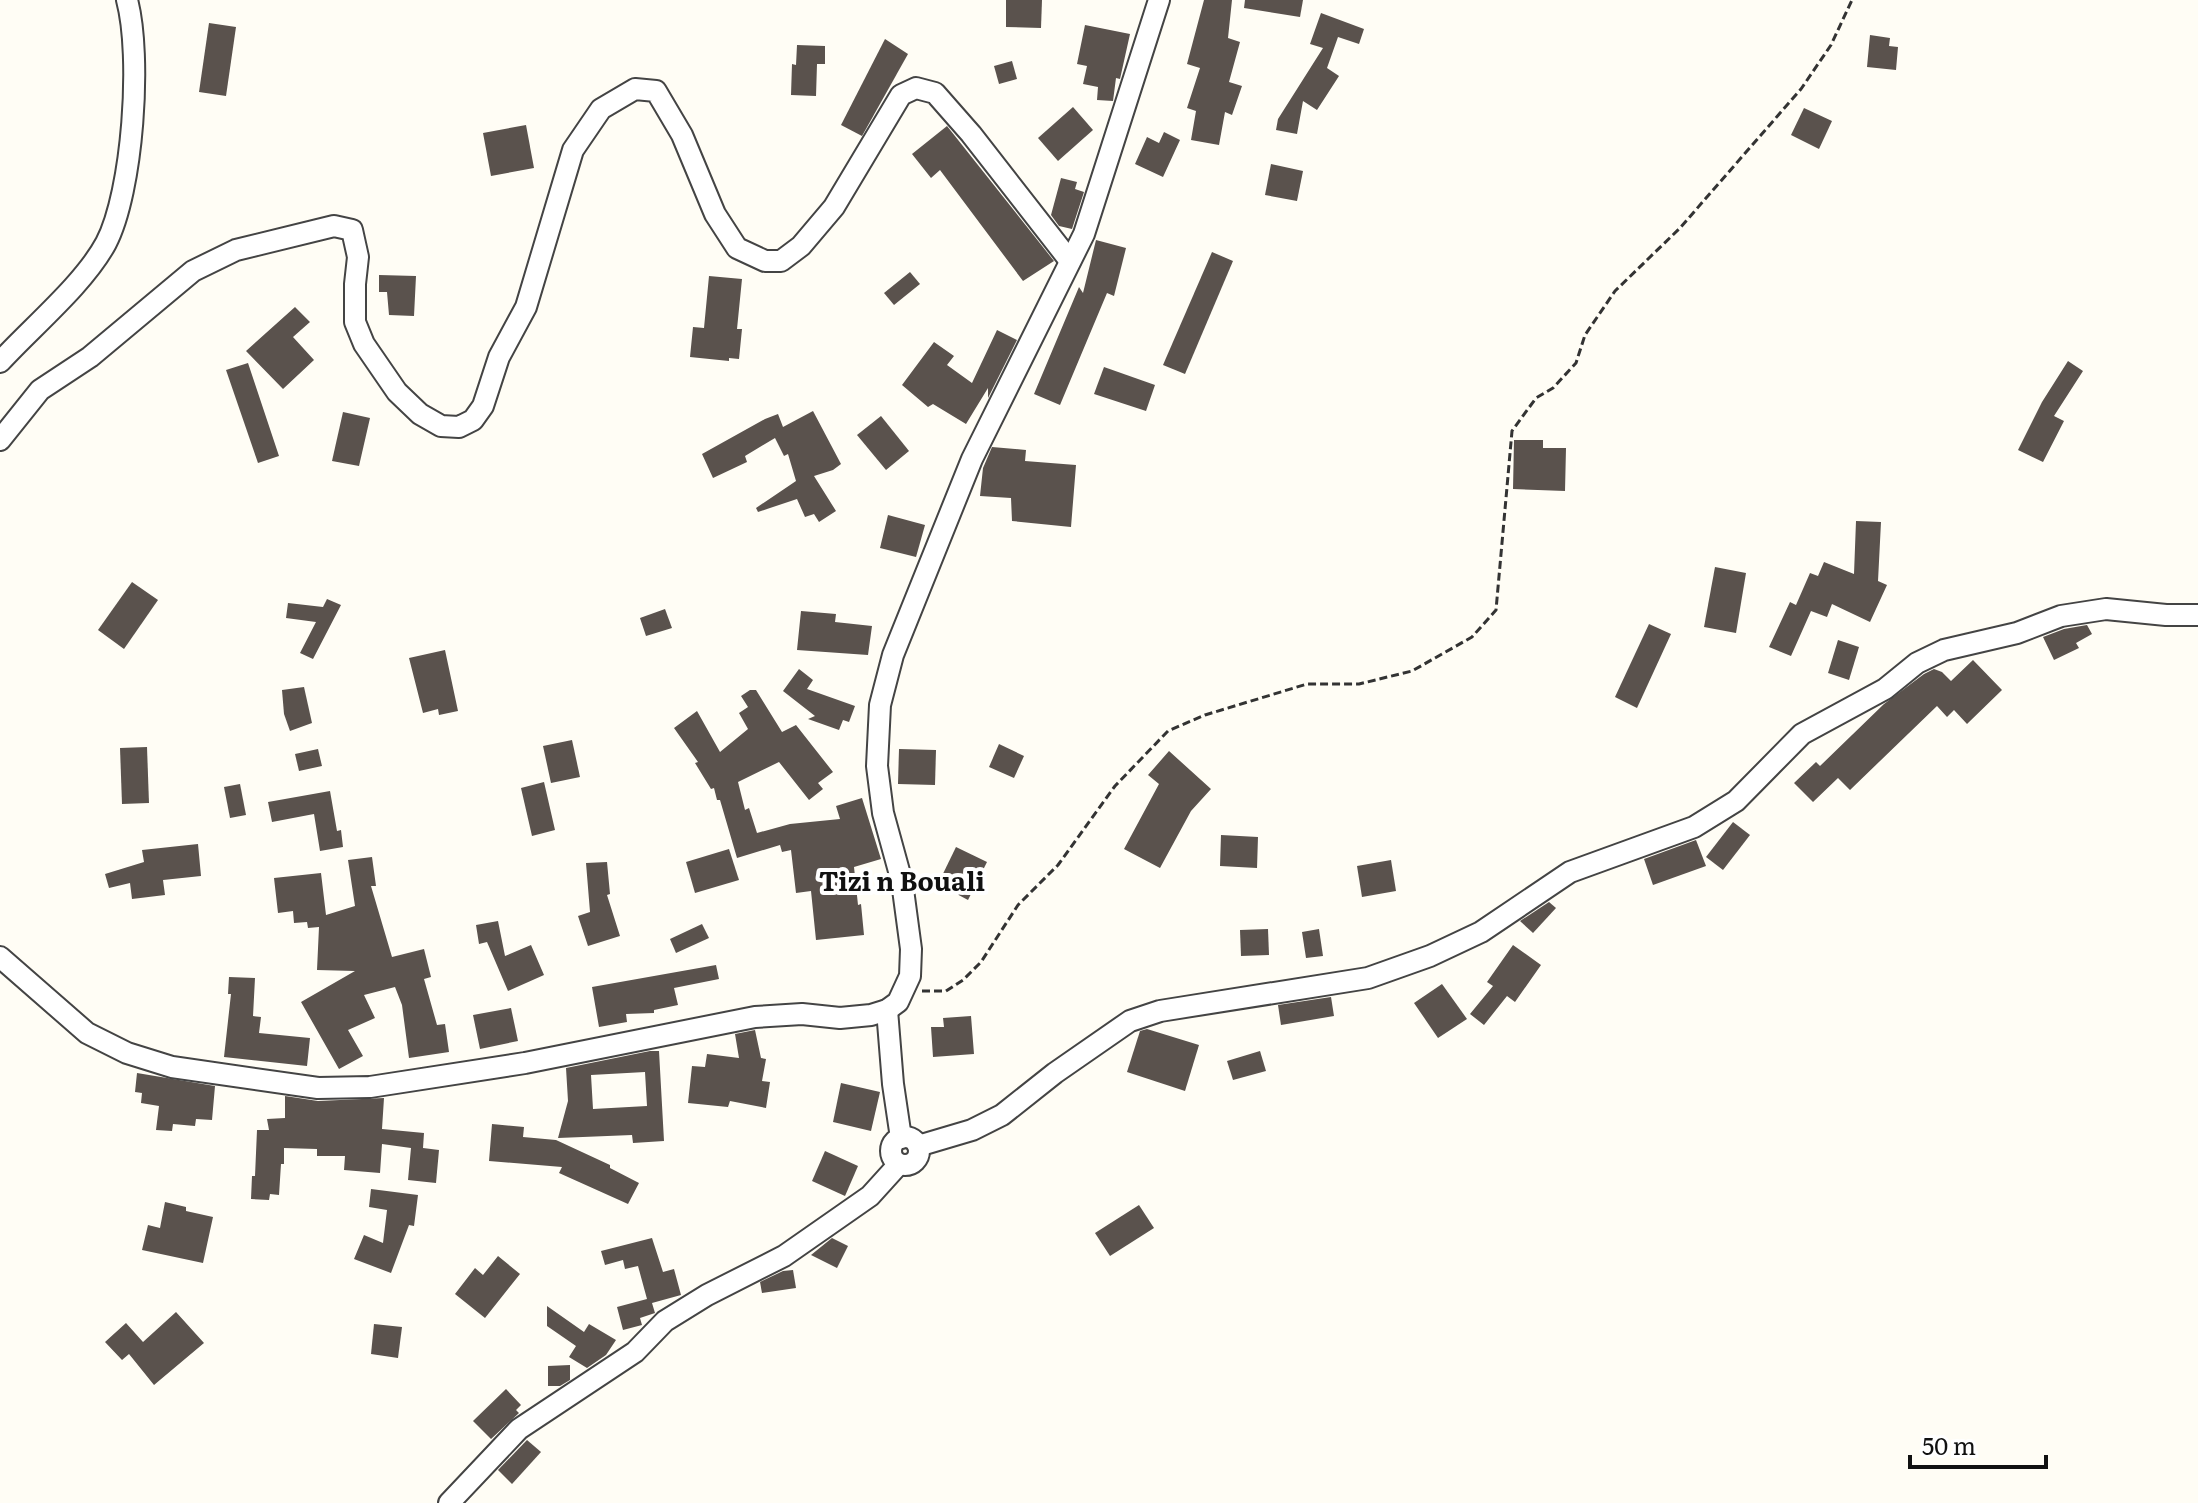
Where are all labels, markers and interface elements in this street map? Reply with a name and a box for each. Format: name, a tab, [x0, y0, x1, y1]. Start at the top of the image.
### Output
district label: Tizi n Bouali	[819, 860, 985, 899]
scale bar	[1910, 1419, 2046, 1469]
text: 50 m	[1922, 1427, 1976, 1462]

